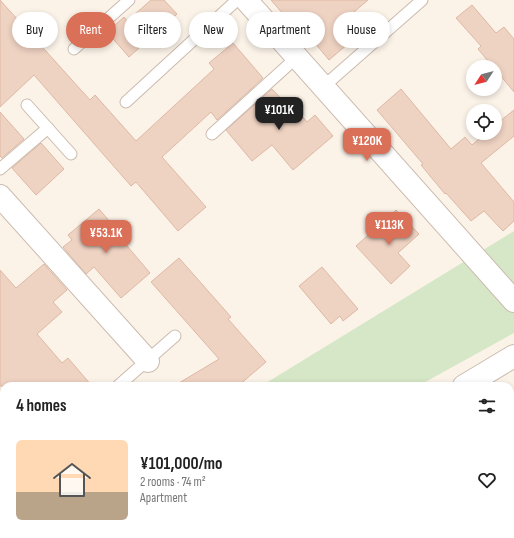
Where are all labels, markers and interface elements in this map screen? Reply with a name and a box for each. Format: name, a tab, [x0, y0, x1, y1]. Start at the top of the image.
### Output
chip: Buy	[12, 12, 58, 48]
chip: Rent	[66, 12, 116, 48]
chip: Filters	[124, 12, 181, 48]
chip: New	[189, 12, 238, 48]
chip: Apartment	[246, 12, 325, 48]
chip: House	[333, 12, 390, 48]
north arrow	[466, 60, 502, 96]
map controls	[466, 60, 502, 140]
pin: ¥101K	[251, 97, 307, 131]
text: ¥101K	[264, 102, 294, 118]
button: locate	[466, 104, 502, 140]
pin: ¥120K	[339, 128, 395, 162]
text: ¥120K	[352, 133, 382, 149]
pin: ¥113K	[361, 212, 417, 246]
text: ¥113K	[374, 217, 404, 233]
pin: ¥53.1K	[73, 220, 139, 254]
text: ¥53.1K	[90, 225, 122, 241]
icon: filters	[476, 395, 498, 417]
text: 4 homes	[16, 396, 67, 416]
text: ¥101,000/mo	[140, 454, 222, 474]
icon: home	[48, 456, 96, 504]
icon: heart	[476, 469, 498, 491]
text: 2 rooms · 74 m²	[140, 474, 206, 490]
text: Apartment	[140, 490, 187, 506]

